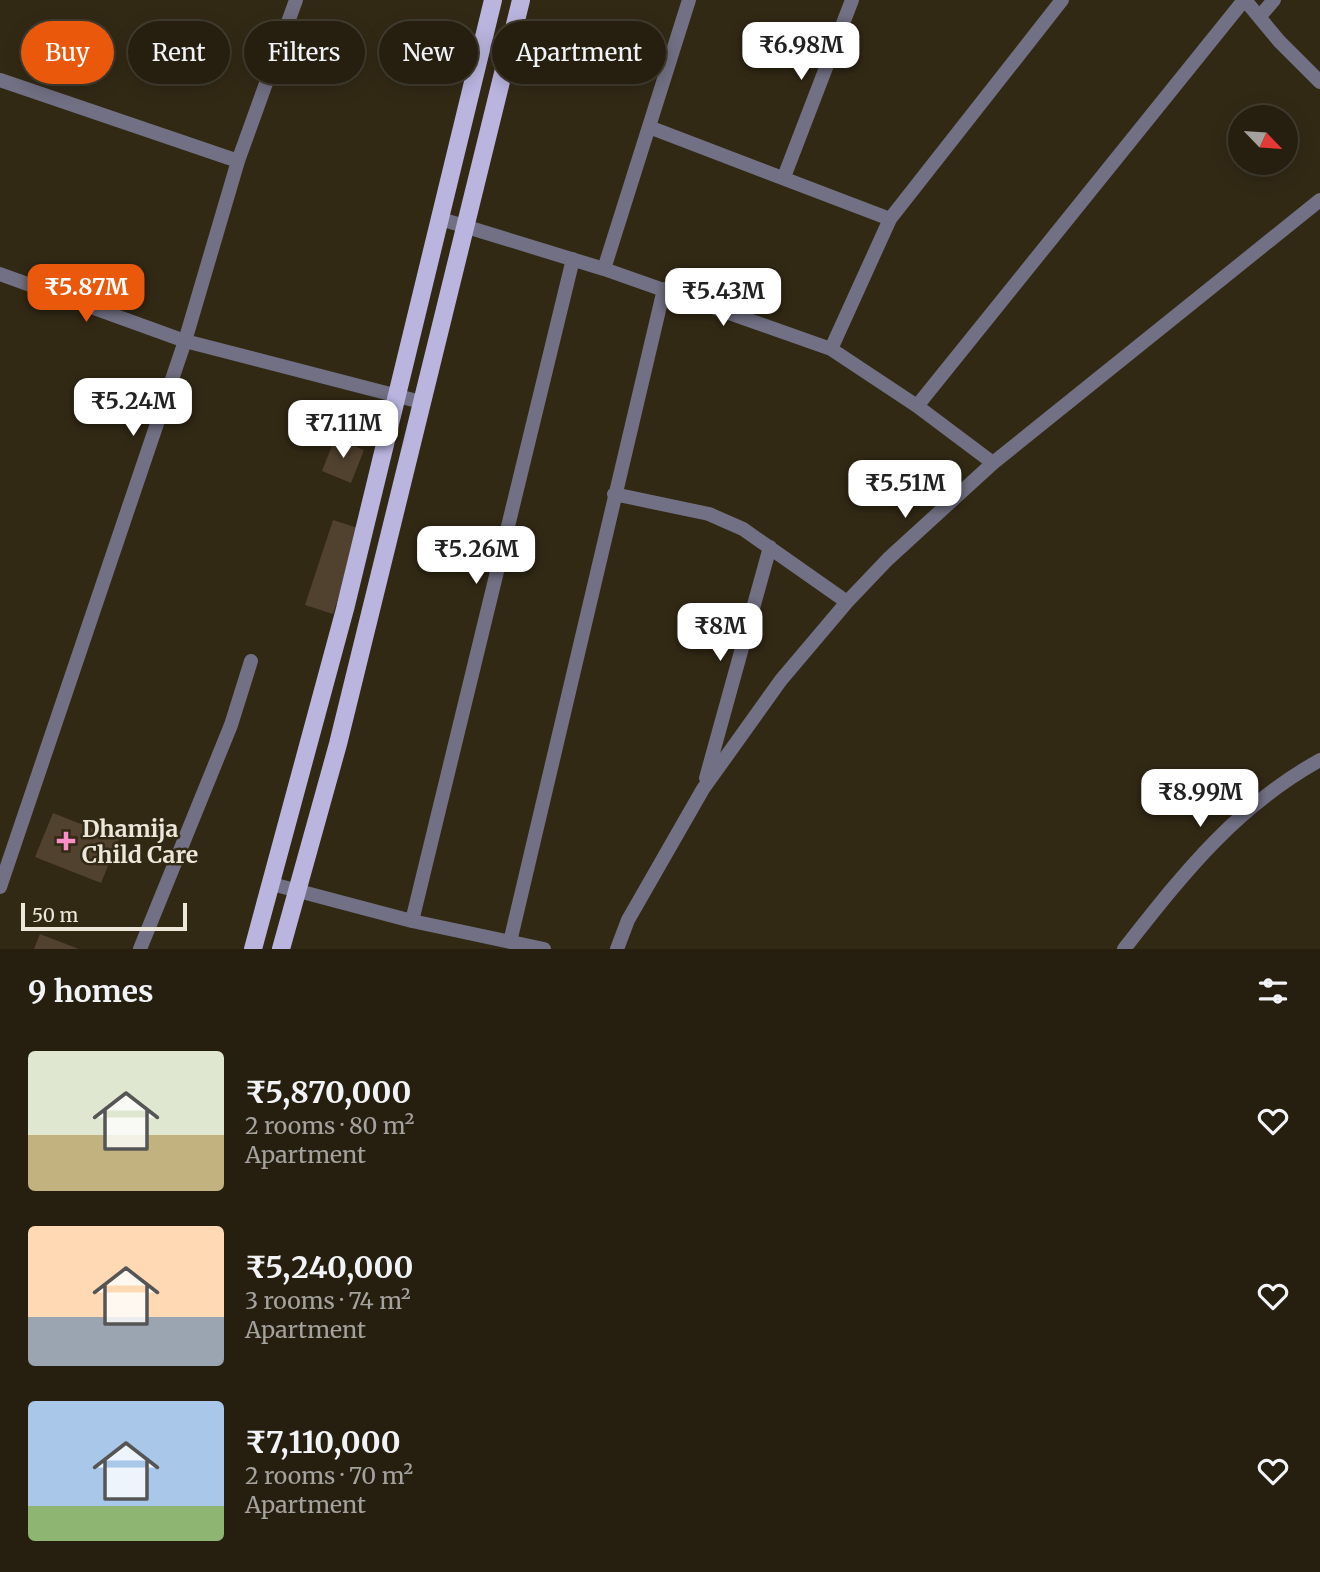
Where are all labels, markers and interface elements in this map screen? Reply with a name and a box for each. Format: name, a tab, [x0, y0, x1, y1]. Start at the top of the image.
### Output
chip: Buy	[21, 21, 114, 84]
chip: Rent	[128, 21, 230, 84]
chip: Filters	[244, 21, 365, 84]
chip: New	[379, 21, 478, 84]
chip: Apartment	[492, 21, 666, 84]
pin: ₹6.98M	[744, 22, 858, 82]
text: ₹6.98M	[758, 30, 844, 59]
north arrow	[1228, 105, 1298, 175]
map controls	[1228, 105, 1298, 175]
pin: ₹5.87M	[29, 264, 143, 324]
pin: ₹5.43M	[666, 268, 780, 328]
text: ₹5.87M	[43, 272, 129, 301]
text: ₹5.43M	[681, 276, 765, 305]
pin: ₹5.24M	[76, 378, 190, 438]
text: ₹5.24M	[90, 386, 176, 415]
pin: ₹7.11M	[286, 400, 400, 460]
text: ₹7.11M	[304, 408, 382, 437]
pin: ₹5.51M	[848, 461, 962, 520]
text: ₹5.51M	[864, 468, 946, 497]
pin: ₹5.26M	[419, 526, 533, 586]
text: ₹5.26M	[433, 534, 519, 563]
pin: ₹8M	[686, 604, 754, 663]
text: ₹8M	[693, 611, 747, 640]
pin: ₹8.99M	[1143, 770, 1257, 829]
text: ₹8.99M	[1157, 777, 1243, 806]
place label: Dhamija Child Care	[82, 814, 198, 869]
marker: Dhamija Child Care	[56, 831, 76, 851]
scale bar	[21, 900, 187, 932]
text: 50 m	[32, 903, 78, 927]
text: 9 homes	[28, 972, 154, 1010]
icon: filters	[1254, 972, 1292, 1010]
text: ₹5,870,000	[245, 1073, 411, 1111]
icon: home	[84, 1079, 168, 1163]
icon: heart	[1254, 1102, 1292, 1140]
text: 2 rooms · 80 m²	[245, 1111, 414, 1140]
text: Apartment	[245, 1140, 366, 1169]
text: ₹5,240,000	[245, 1248, 413, 1286]
icon: home	[84, 1254, 168, 1338]
icon: heart	[1254, 1277, 1292, 1315]
text: 3 rooms · 74 m²	[245, 1286, 411, 1315]
text: Apartment	[245, 1315, 366, 1344]
text: ₹7,110,000	[245, 1423, 401, 1461]
icon: home	[84, 1429, 168, 1513]
icon: heart	[1254, 1452, 1292, 1490]
text: 2 rooms · 70 m²	[245, 1461, 413, 1490]
text: Apartment	[245, 1490, 366, 1519]

